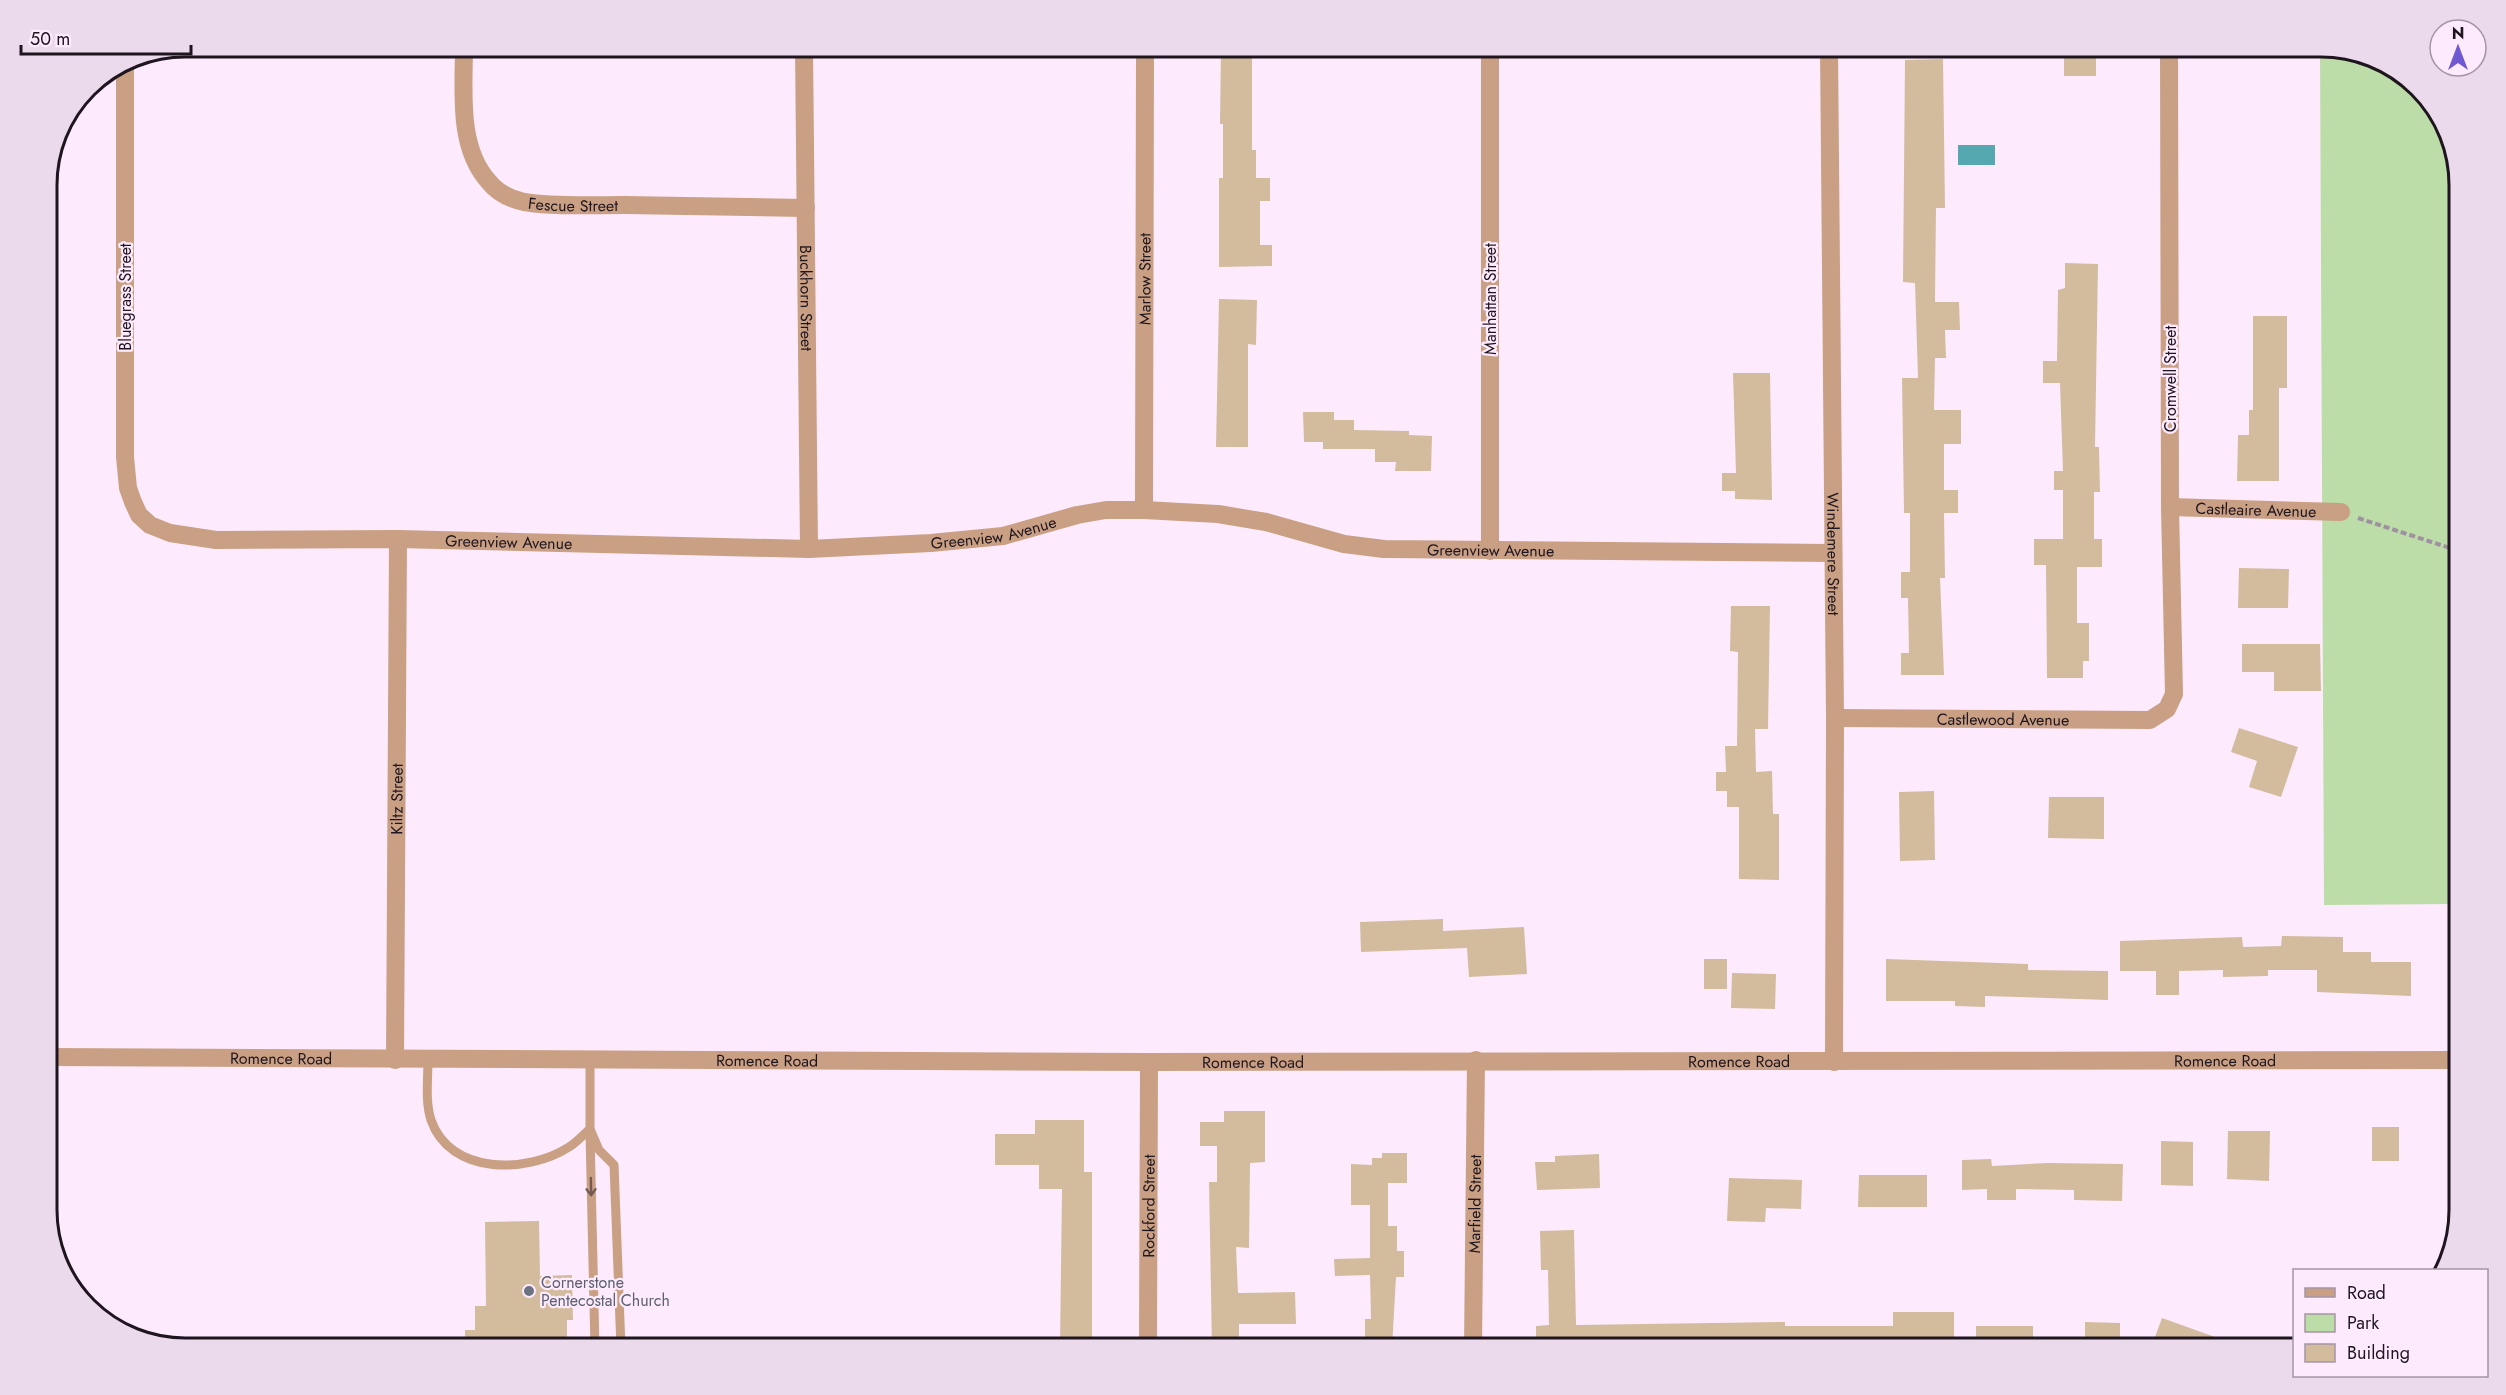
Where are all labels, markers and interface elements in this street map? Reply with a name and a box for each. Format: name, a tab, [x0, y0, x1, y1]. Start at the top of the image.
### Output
scale bar	[21, 18, 190, 56]
north arrow	[2428, 18, 2488, 78]
text: N	[2452, 22, 2464, 45]
text: 50 m	[30, 26, 70, 52]
street label: Fescue Street	[527, 192, 618, 217]
street label: Marlow Street	[1133, 233, 1157, 325]
street label: Bluegrass Street	[114, 243, 137, 351]
street label: Manhattan Street	[1479, 243, 1502, 355]
street label: Buckhorn Street	[794, 245, 818, 351]
street label: Cromwell Street	[2159, 326, 2182, 432]
street label: Windemere Street	[1821, 492, 1845, 616]
street label: Castleaire Avenue	[2195, 497, 2317, 523]
street label: Greenview Avenue	[930, 510, 1059, 555]
street label: Greenview Avenue	[445, 529, 573, 555]
street label: Greenview Avenue	[1427, 538, 1554, 563]
street label: Castlewood Avenue	[1937, 708, 2069, 731]
street label: Kiltz Street	[385, 763, 409, 835]
street label: Romence Road	[230, 1047, 332, 1070]
street label: Romence Road	[716, 1049, 818, 1072]
street label: Romence Road	[2174, 1049, 2276, 1072]
street label: Romence Road	[1688, 1050, 1790, 1073]
street label: Romence Road	[1202, 1051, 1304, 1074]
street label: Rockford Street	[1137, 1154, 1161, 1258]
street label: Marfield Street	[1463, 1154, 1487, 1254]
one-way arrow	[585, 1177, 597, 1197]
legend	[2293, 1269, 2488, 1377]
place label: Cornerstone Pentecostal Church	[541, 1271, 670, 1312]
text: Road	[2347, 1280, 2386, 1306]
marker: Cornerstone Pentecostal Church	[522, 1284, 536, 1298]
text: Park	[2347, 1310, 2379, 1336]
text: Building	[2347, 1340, 2410, 1366]

